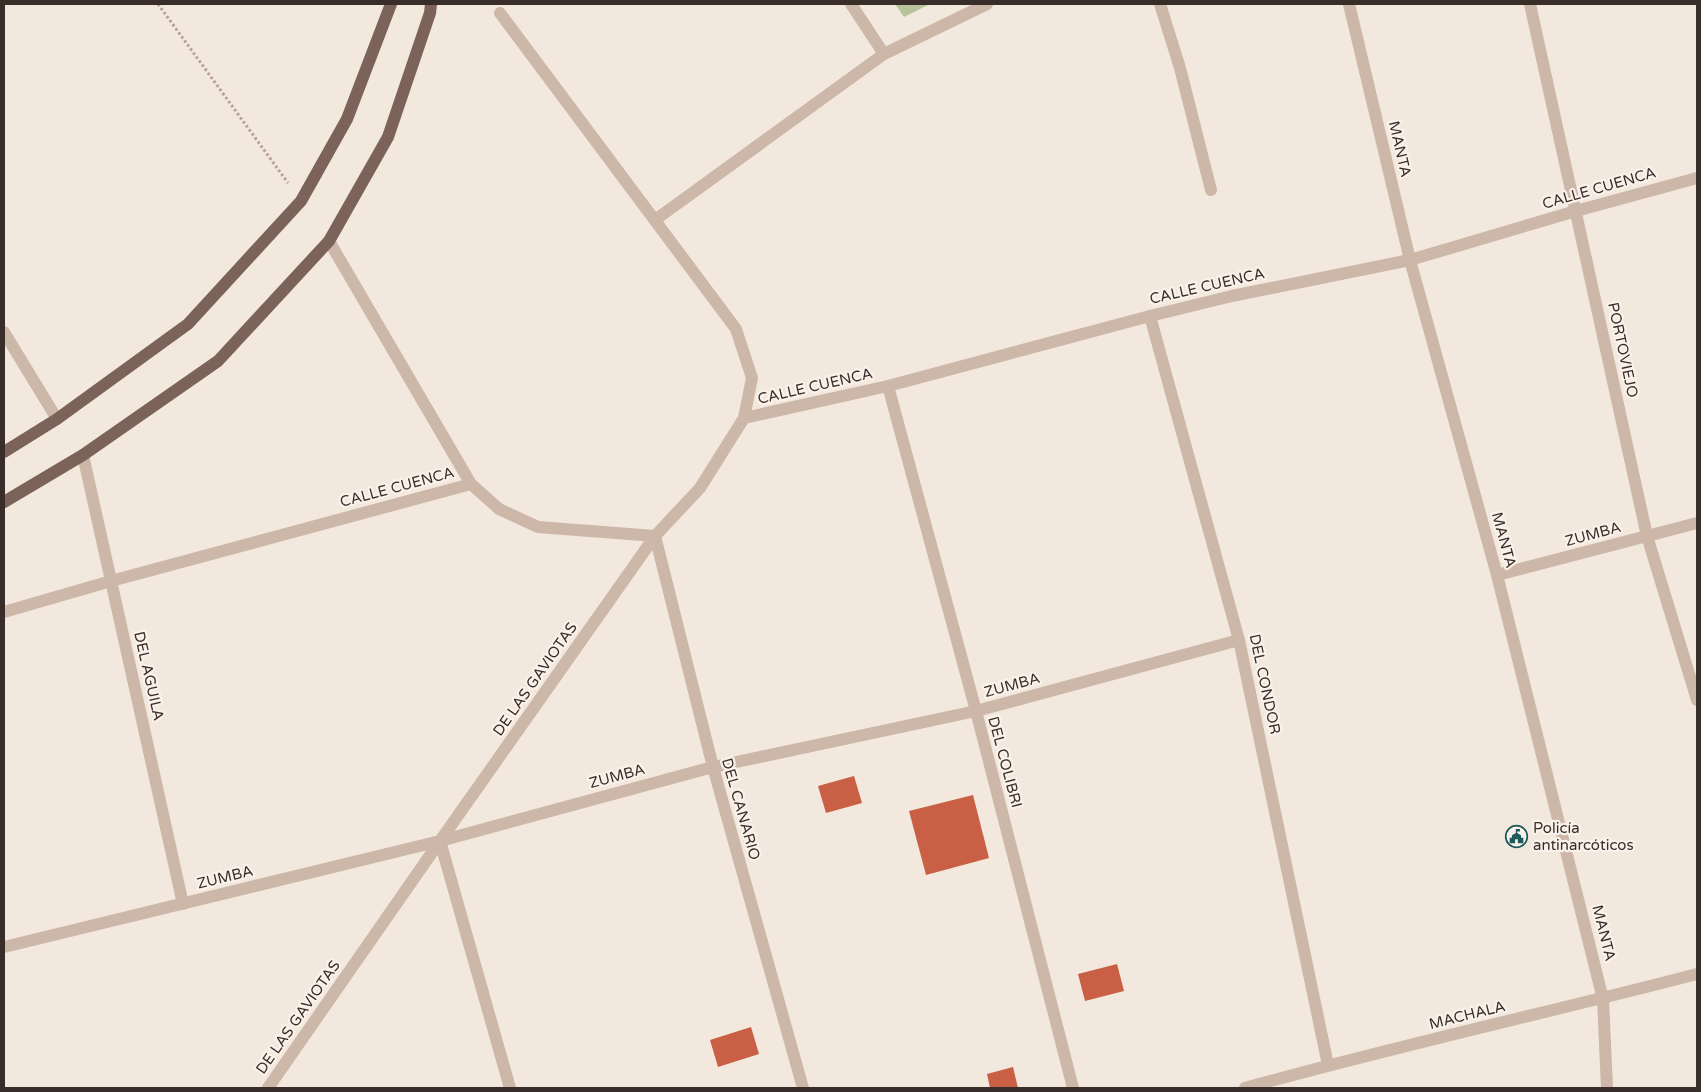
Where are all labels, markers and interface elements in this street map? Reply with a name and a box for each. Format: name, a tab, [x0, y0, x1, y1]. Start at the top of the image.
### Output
street label: MANTA	[1385, 119, 1415, 179]
street label: CALLE CUENCA	[1540, 163, 1658, 213]
street label: CALLE CUENCA	[1148, 264, 1266, 308]
street label: PORTOVIEJO	[1604, 301, 1642, 399]
street label: CALLE CUENCA	[756, 364, 874, 408]
street label: CALLE CUENCA	[338, 463, 456, 511]
street label: MANTA	[1488, 510, 1520, 570]
street label: ZUMBA	[1563, 518, 1623, 550]
street label: DE LAS GAVIOTAS	[489, 619, 581, 739]
street label: DEL AGUILA	[130, 630, 168, 722]
street label: DEL CONDOR	[1246, 632, 1284, 736]
street label: ZUMBA	[982, 669, 1042, 701]
street label: DEL COLIBRI	[984, 714, 1026, 810]
street label: DEL CANARIO	[718, 756, 764, 862]
street label: ZUMBA	[587, 760, 647, 792]
place label: Policía antinarcóticos	[1533, 819, 1634, 854]
public building icon: Policía antinarcóticos	[1505, 825, 1529, 849]
street label: ZUMBA	[195, 861, 255, 893]
street label: MANTA	[1588, 903, 1620, 963]
street label: DE LAS GAVIOTAS	[252, 957, 344, 1077]
street label: MACHALA	[1427, 997, 1507, 1033]

